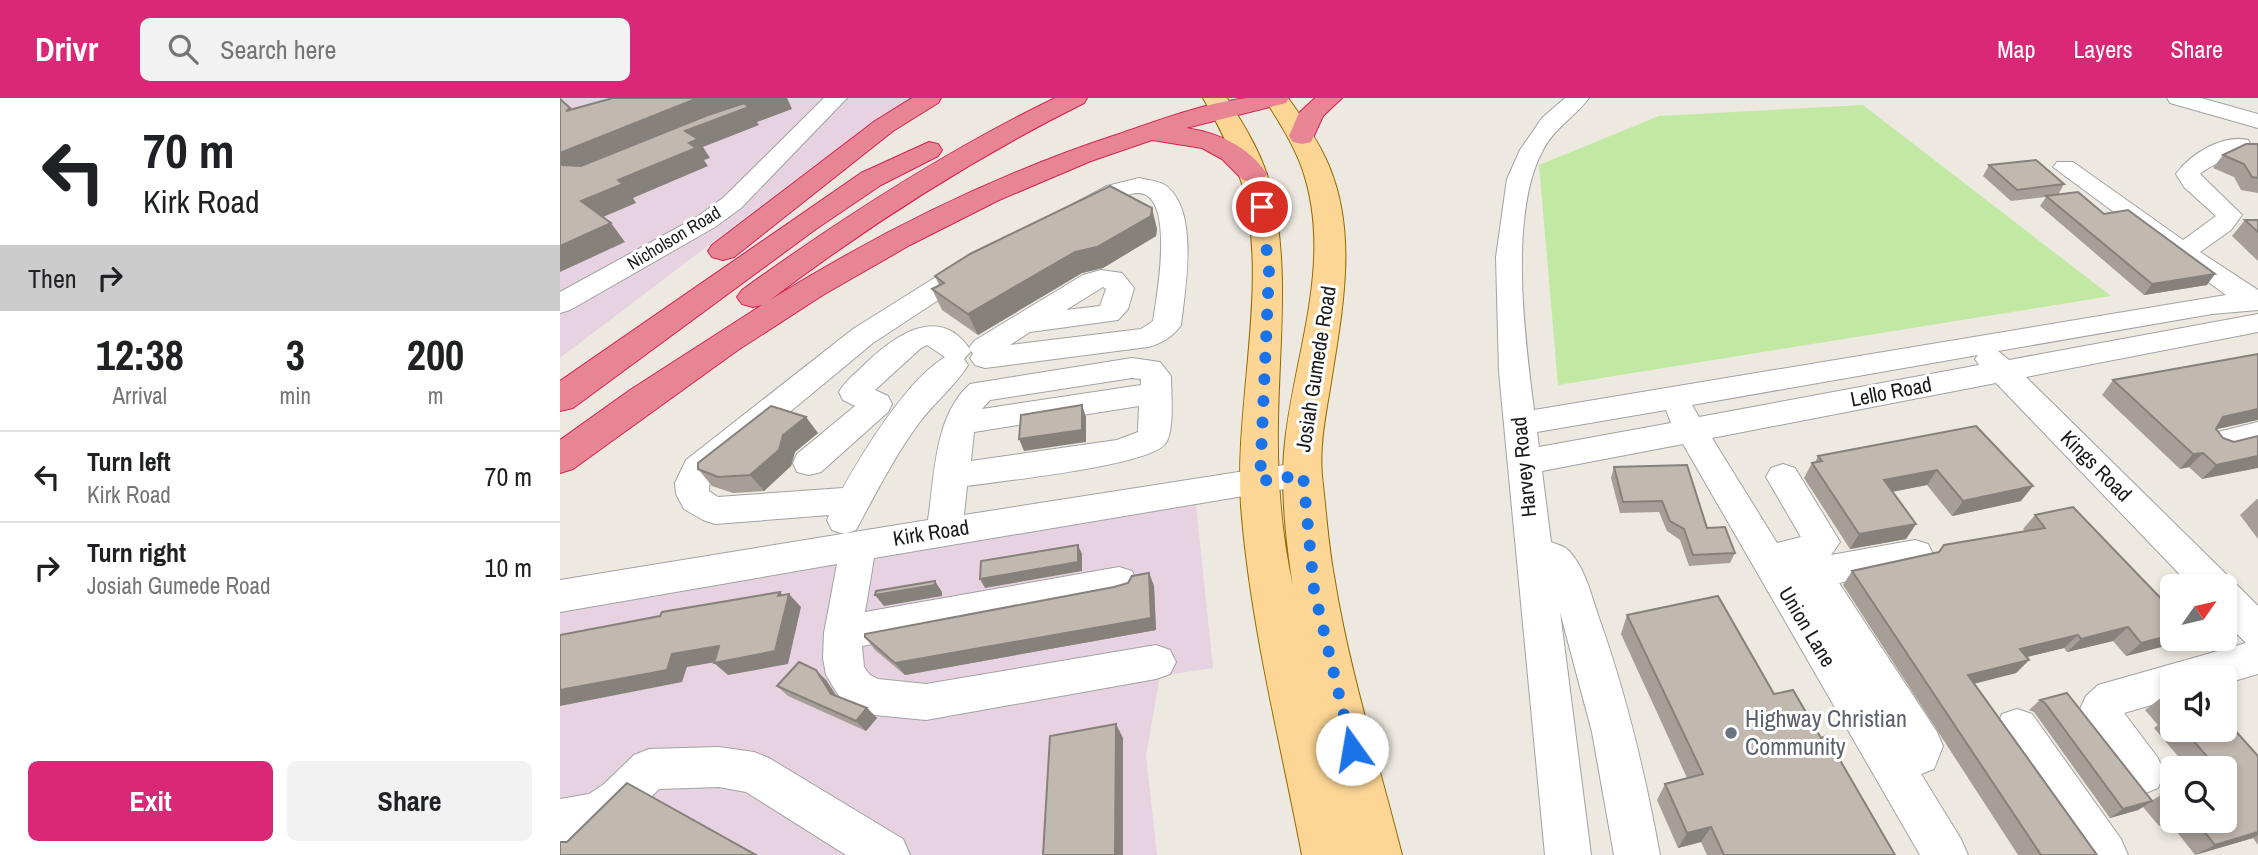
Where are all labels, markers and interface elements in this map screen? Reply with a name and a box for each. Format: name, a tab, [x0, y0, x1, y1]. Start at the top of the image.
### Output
search box	[140, 18, 630, 81]
text: Drivr	[35, 27, 98, 71]
icon: search	[164, 30, 202, 68]
text: Search here	[220, 32, 336, 67]
text: Map	[1997, 33, 2035, 65]
text: Layers	[2073, 33, 2132, 65]
text: Share	[2170, 33, 2223, 65]
text: 70 m	[143, 117, 235, 183]
icon: left	[28, 126, 119, 217]
pin	[1232, 177, 1292, 237]
text: Kirk Road	[143, 180, 260, 223]
icon: arrive	[1243, 188, 1281, 226]
street label: Nicholson Road	[622, 200, 725, 275]
icon: right	[91, 259, 129, 297]
text: Then	[28, 261, 77, 296]
street label: Josiah Gumede Road	[1288, 284, 1343, 454]
text: 12:38	[96, 327, 184, 383]
text: 3	[286, 327, 305, 383]
text: 200	[407, 327, 464, 383]
street label: Lello Road	[1848, 369, 1934, 414]
text: Arrival	[113, 380, 167, 411]
text: min	[280, 380, 311, 411]
text: m	[428, 380, 443, 411]
street label: Harvey Road	[1504, 416, 1543, 519]
street label: Kings Road	[2054, 424, 2138, 508]
text: Turn left	[87, 444, 171, 479]
icon: left	[28, 458, 66, 496]
text: 70 m	[485, 459, 532, 494]
text: Kirk Road	[87, 479, 171, 510]
street label: Kirk Road	[891, 512, 971, 553]
text: Turn right	[87, 535, 186, 570]
icon: right	[28, 549, 66, 587]
text: 10 m	[485, 550, 532, 585]
text: Josiah Gumede Road	[87, 570, 270, 601]
north arrow	[2160, 574, 2236, 651]
map controls	[2160, 574, 2237, 833]
street label: Union Lane	[1772, 581, 1843, 672]
button: sound	[2160, 665, 2237, 742]
place label: Highway Christian Community	[1745, 702, 1907, 762]
position arrow	[1315, 712, 1389, 786]
marker: Highway Christian Community	[1723, 725, 1739, 741]
button: search	[2160, 756, 2237, 833]
button: Exit	[28, 761, 273, 841]
button: Share	[287, 761, 532, 841]

